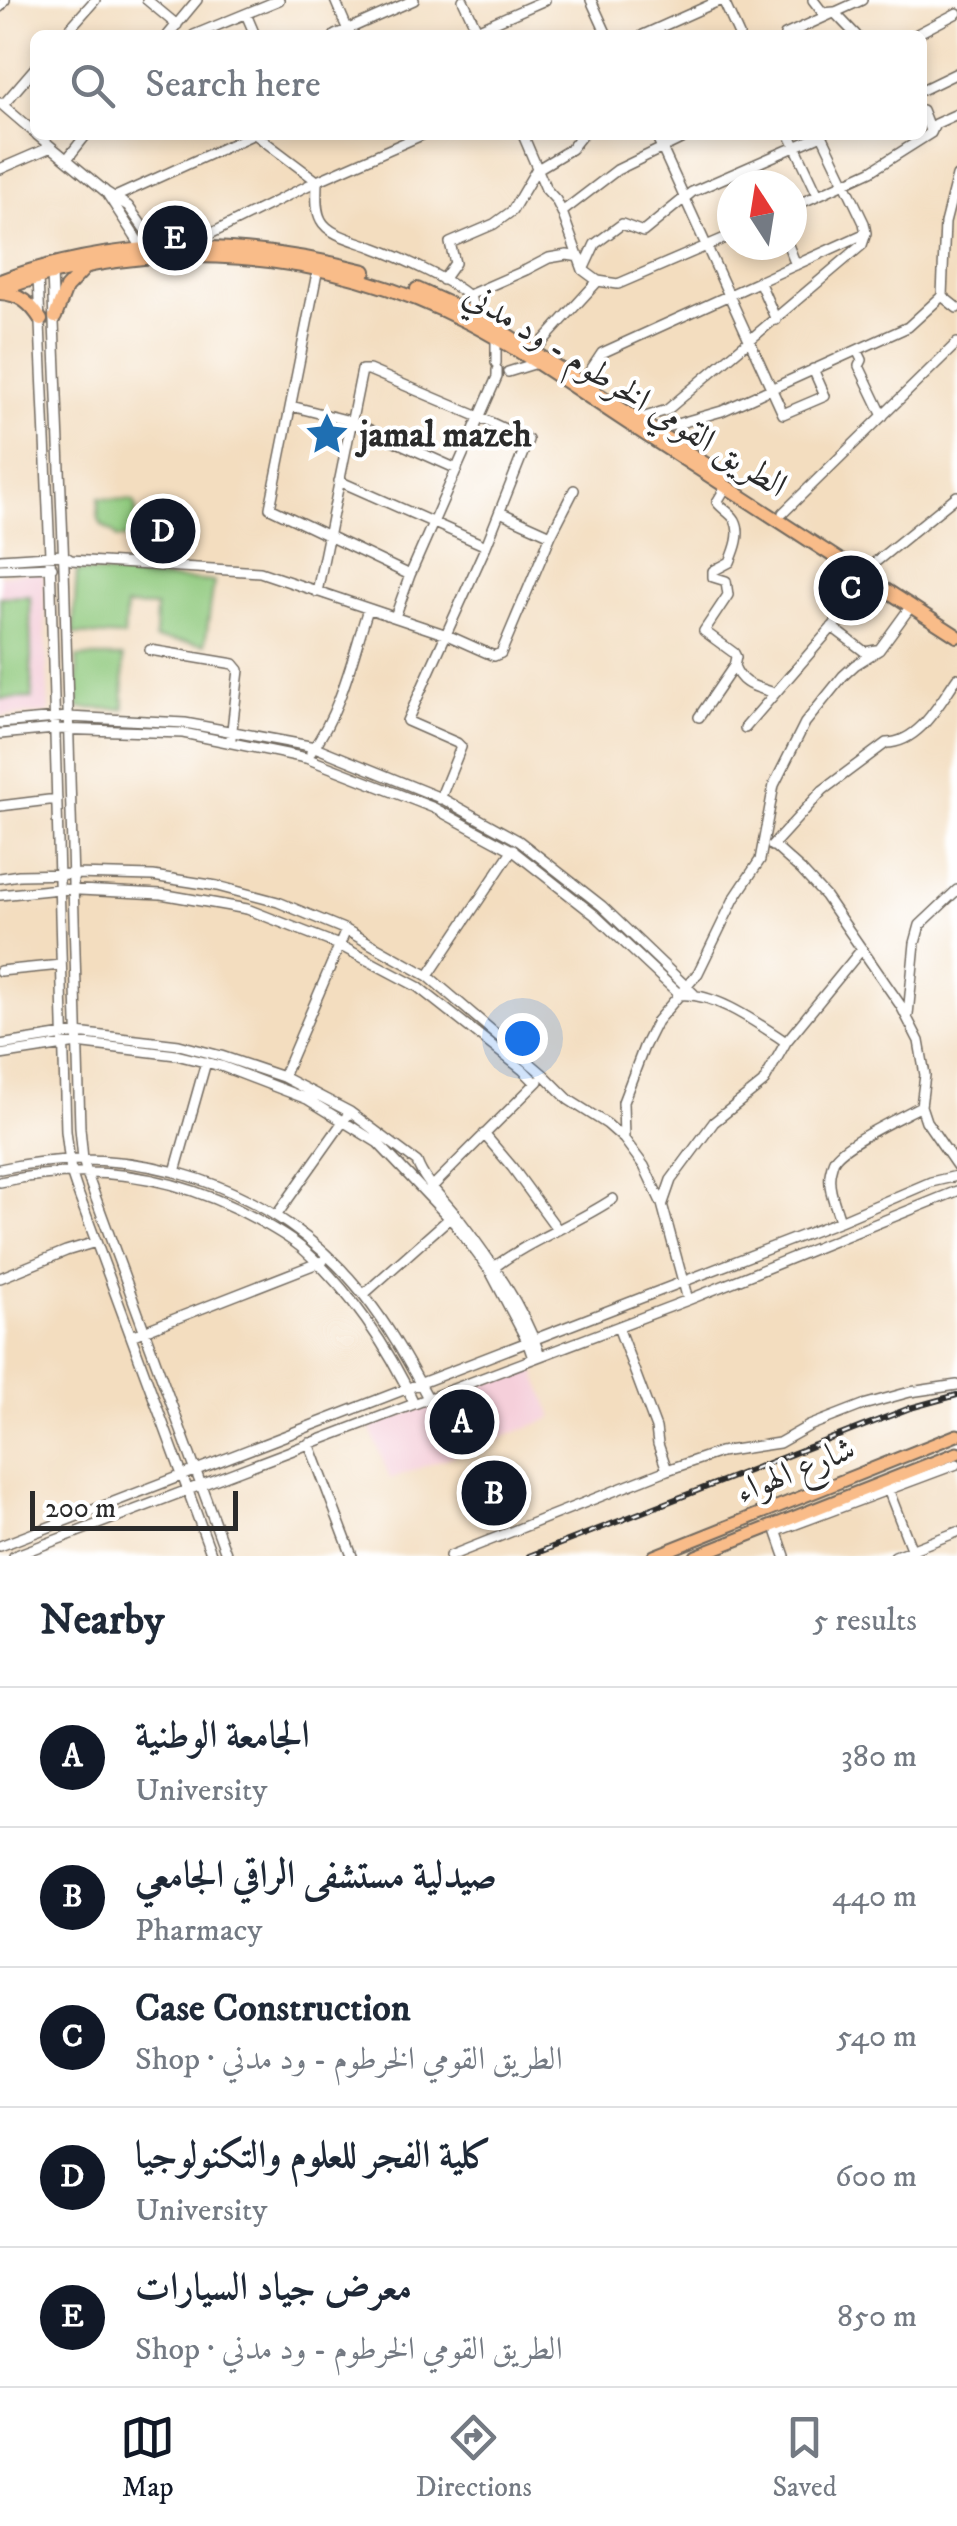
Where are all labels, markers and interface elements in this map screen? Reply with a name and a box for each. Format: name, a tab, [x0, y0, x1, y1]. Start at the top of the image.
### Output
search box	[30, 30, 927, 140]
icon: search	[65, 58, 120, 113]
text: Search here	[145, 61, 321, 109]
north arrow	[717, 170, 807, 260]
pin: E	[142, 200, 208, 276]
street label: الطريق القومي الخرطوم - ود مدني	[451, 273, 795, 514]
place icon: jamal mazeh	[303, 410, 351, 458]
place label: jamal mazeh	[354, 414, 532, 458]
pin: D	[130, 494, 196, 568]
pin: C	[818, 550, 884, 626]
your location	[497, 1013, 548, 1064]
pin: A	[430, 1384, 494, 1460]
street label: شارع الهواء	[729, 1427, 864, 1519]
pin: B	[462, 1456, 526, 1530]
scale bar	[30, 1486, 238, 1530]
text: 200 m	[45, 1491, 116, 1526]
text: Nearby	[40, 1595, 164, 1647]
text: 5 results	[813, 1601, 917, 1641]
text: الجامعة الوطنية	[135, 1712, 310, 1760]
text: A	[62, 1737, 83, 1777]
text: 380 m	[841, 1737, 917, 1777]
text: University	[135, 1771, 267, 1811]
text: صيدلية مستشفى الراقي الجامعي	[135, 1852, 497, 1900]
text: B	[62, 1877, 83, 1917]
text: 440 m	[832, 1877, 917, 1917]
text: Pharmacy	[135, 1911, 262, 1951]
text: Case Construction	[135, 1985, 411, 2033]
text: C	[62, 2017, 83, 2057]
text: 540 m	[836, 2017, 917, 2057]
text: Shop · الطريق القومي الخرطوم - ود مدني	[135, 2040, 563, 2080]
text: كلية الفجر للعلوم والتكنولوجيا	[135, 2132, 492, 2180]
text: D	[61, 2157, 84, 2197]
text: 600 m	[835, 2157, 917, 2197]
text: University	[135, 2191, 267, 2231]
text: معرض جياد السيارات	[135, 2264, 412, 2312]
text: E	[61, 2297, 84, 2337]
text: 850 m	[837, 2297, 917, 2337]
text: Shop · الطريق القومي الخرطوم - ود مدني	[135, 2330, 563, 2370]
tab: Map	[120, 2410, 175, 2505]
tab: Directions	[416, 2410, 532, 2505]
tab: Saved	[772, 2410, 837, 2505]

